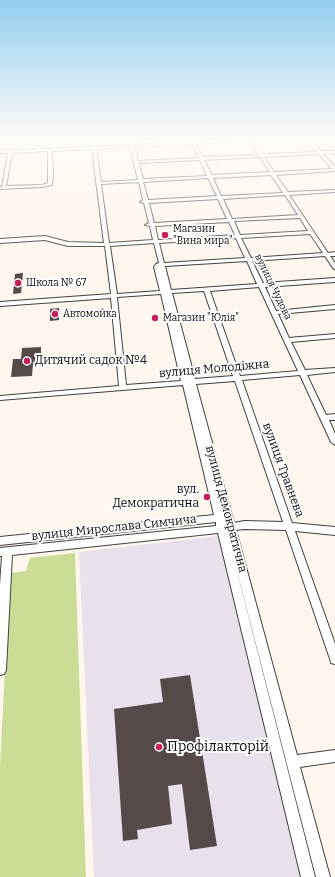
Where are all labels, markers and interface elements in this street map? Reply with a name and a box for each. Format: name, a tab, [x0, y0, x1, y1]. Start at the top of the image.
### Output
place label: Магазин "Вина мира"	[173, 223, 233, 246]
marker: Магазин "Вина мира"	[160, 230, 170, 240]
street label: вулиця Чудова	[252, 252, 294, 322]
place label: Школа № 67	[26, 277, 86, 289]
marker: Школа № 67	[13, 278, 23, 288]
place label: Автомойка	[63, 308, 117, 320]
marker: Автомойка	[50, 309, 60, 319]
place label: Магазин "Юлія"	[163, 312, 239, 324]
marker: Магазин "Юлія"	[150, 313, 160, 323]
place label: Дитячий садок №4	[35, 354, 147, 368]
marker: Дитячий садок №4	[22, 356, 32, 366]
street label: вулиця Молодіжна	[158, 357, 270, 381]
street label: вулиця Травнева	[259, 421, 307, 519]
street label: вулиця Демократична	[202, 444, 250, 574]
place label: вул. Демократична	[113, 483, 199, 511]
marker: вул. Демократична	[202, 492, 212, 502]
street label: вулиця Мирослава Симчича	[31, 512, 197, 544]
place label: Профілакторій	[167, 739, 269, 755]
marker: Профілакторій	[154, 742, 164, 752]

